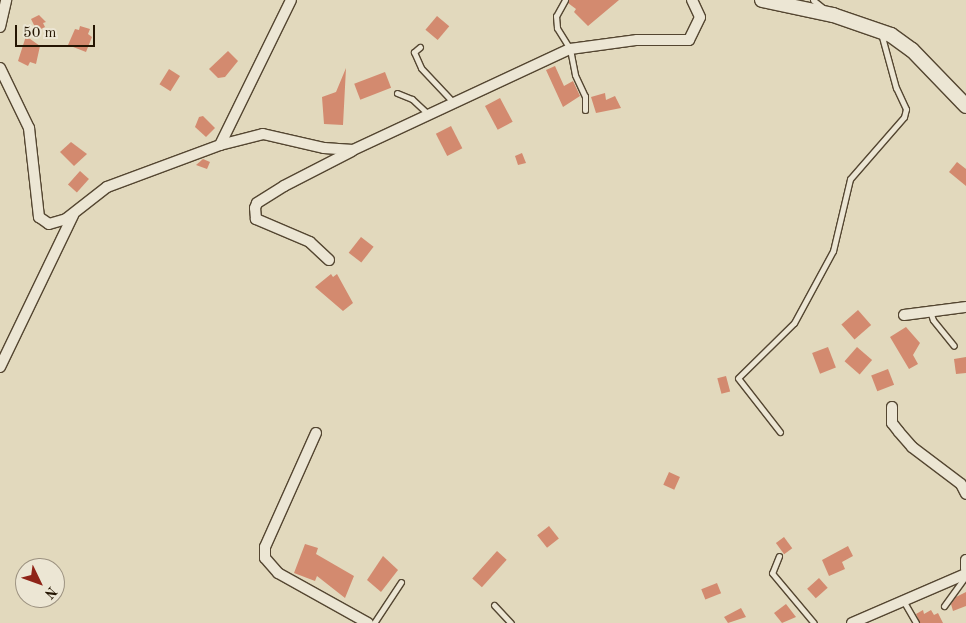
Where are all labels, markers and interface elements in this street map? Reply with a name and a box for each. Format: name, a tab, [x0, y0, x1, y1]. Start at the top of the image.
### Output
scale bar	[18, 15, 98, 47]
text: 50 m	[23, 26, 57, 41]
north arrow	[15, 558, 65, 608]
text: N	[42, 584, 59, 601]

